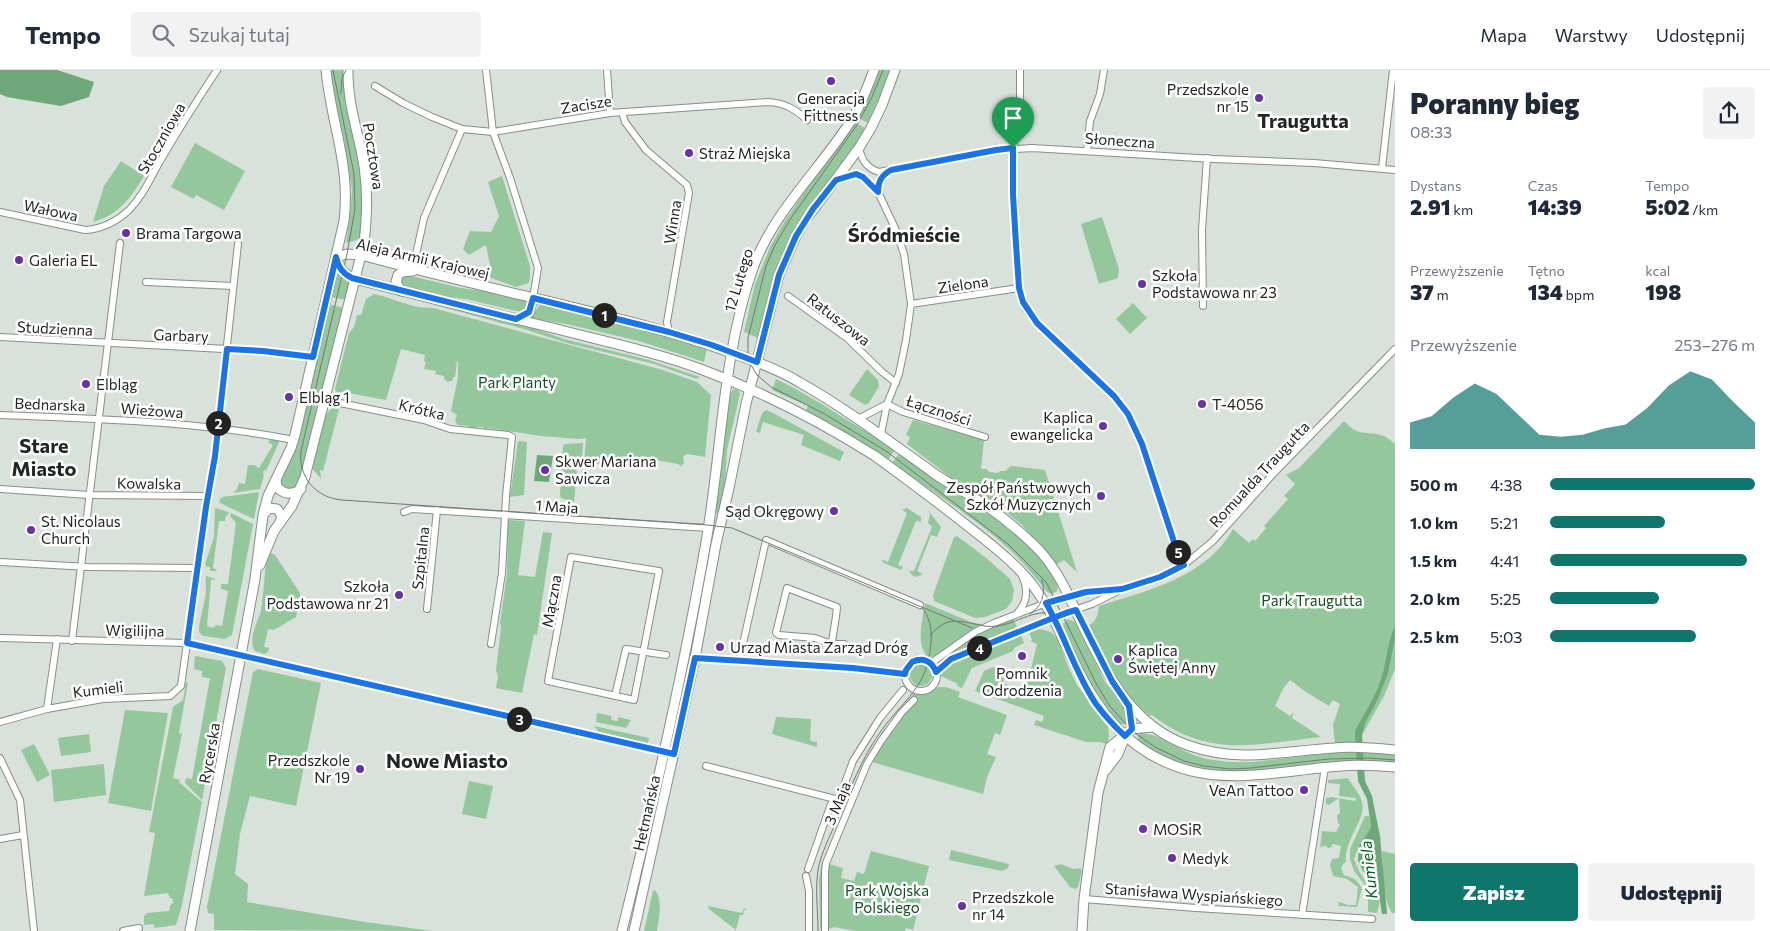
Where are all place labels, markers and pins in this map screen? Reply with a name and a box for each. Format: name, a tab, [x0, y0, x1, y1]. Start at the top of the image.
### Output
marker: Generacja Fittness	[825, 75, 837, 87]
place label: Przedszkole nr 15	[1167, 80, 1249, 115]
place label: Generacja Fittness	[797, 89, 865, 124]
marker: Przedszkole nr 15	[1253, 92, 1265, 104]
pin	[992, 97, 1034, 148]
place label: Straż Miejska	[699, 144, 791, 162]
marker: Straż Miejska	[683, 147, 695, 159]
place label: Brama Targowa	[136, 224, 242, 242]
marker: Brama Targowa	[120, 227, 132, 239]
place label: Galeria EL	[29, 251, 98, 269]
marker: Galeria EL	[13, 254, 25, 266]
place label: Szkoła Podstawowa nr 23	[1152, 266, 1277, 301]
marker: Szkoła Podstawowa nr 23	[1136, 278, 1148, 290]
pin: 1	[592, 302, 616, 328]
place label: Elbląg	[96, 375, 137, 393]
marker: Elbląg	[80, 378, 92, 390]
place label: Elbląg 1	[299, 388, 350, 406]
marker: Elbląg 1	[283, 391, 295, 403]
place label: T-4056	[1212, 395, 1264, 413]
marker: T-4056	[1196, 398, 1208, 410]
place label: Kaplica ewangelicka	[1010, 408, 1093, 443]
pin: 2	[206, 410, 230, 436]
marker: Kaplica ewangelicka	[1097, 420, 1109, 432]
place label: Skwer Mariana Sawicza	[555, 452, 657, 487]
marker: Skwer Mariana Sawicza	[539, 464, 551, 476]
place label: Zespół Państwowych Szkół Muzycznych	[946, 478, 1091, 513]
marker: Zespół Państwowych Szkół Muzycznych	[1095, 490, 1107, 502]
place label: Sąd Okręgowy	[725, 502, 824, 520]
marker: Sąd Okręgowy	[828, 505, 840, 517]
place label: St. Nicolaus Church	[41, 512, 121, 547]
marker: St. Nicolaus Church	[25, 524, 37, 536]
pin: 5	[1166, 540, 1190, 564]
place label: Szkoła Podstawowa nr 21	[266, 577, 389, 612]
marker: Szkoła Podstawowa nr 21	[393, 589, 405, 601]
pin: 4	[966, 636, 992, 660]
place label: Urząd Miasta Zarząd Dróg	[730, 638, 908, 656]
marker: Urząd Miasta Zarząd Dróg	[714, 641, 726, 653]
place label: Kaplica Świętej Anny	[1128, 641, 1216, 676]
marker: Pomnik Odrodzenia	[1016, 650, 1028, 662]
marker: Kaplica Świętej Anny	[1112, 653, 1124, 665]
place label: Pomnik Odrodzenia	[982, 664, 1062, 699]
pin: 3	[506, 706, 532, 732]
place label: Przedszkole Nr 19	[268, 751, 350, 786]
marker: Przedszkole Nr 19	[354, 763, 366, 775]
place label: VeAn Tattoo	[1209, 781, 1294, 799]
marker: VeAn Tattoo	[1298, 784, 1310, 796]
place label: MOSiR	[1153, 820, 1202, 838]
marker: MOSiR	[1137, 823, 1149, 835]
place label: Medyk	[1182, 849, 1229, 867]
marker: Medyk	[1166, 852, 1178, 864]
place label: Przedszkole nr 14	[972, 888, 1054, 923]
marker: Przedszkole nr 14	[956, 900, 968, 912]

